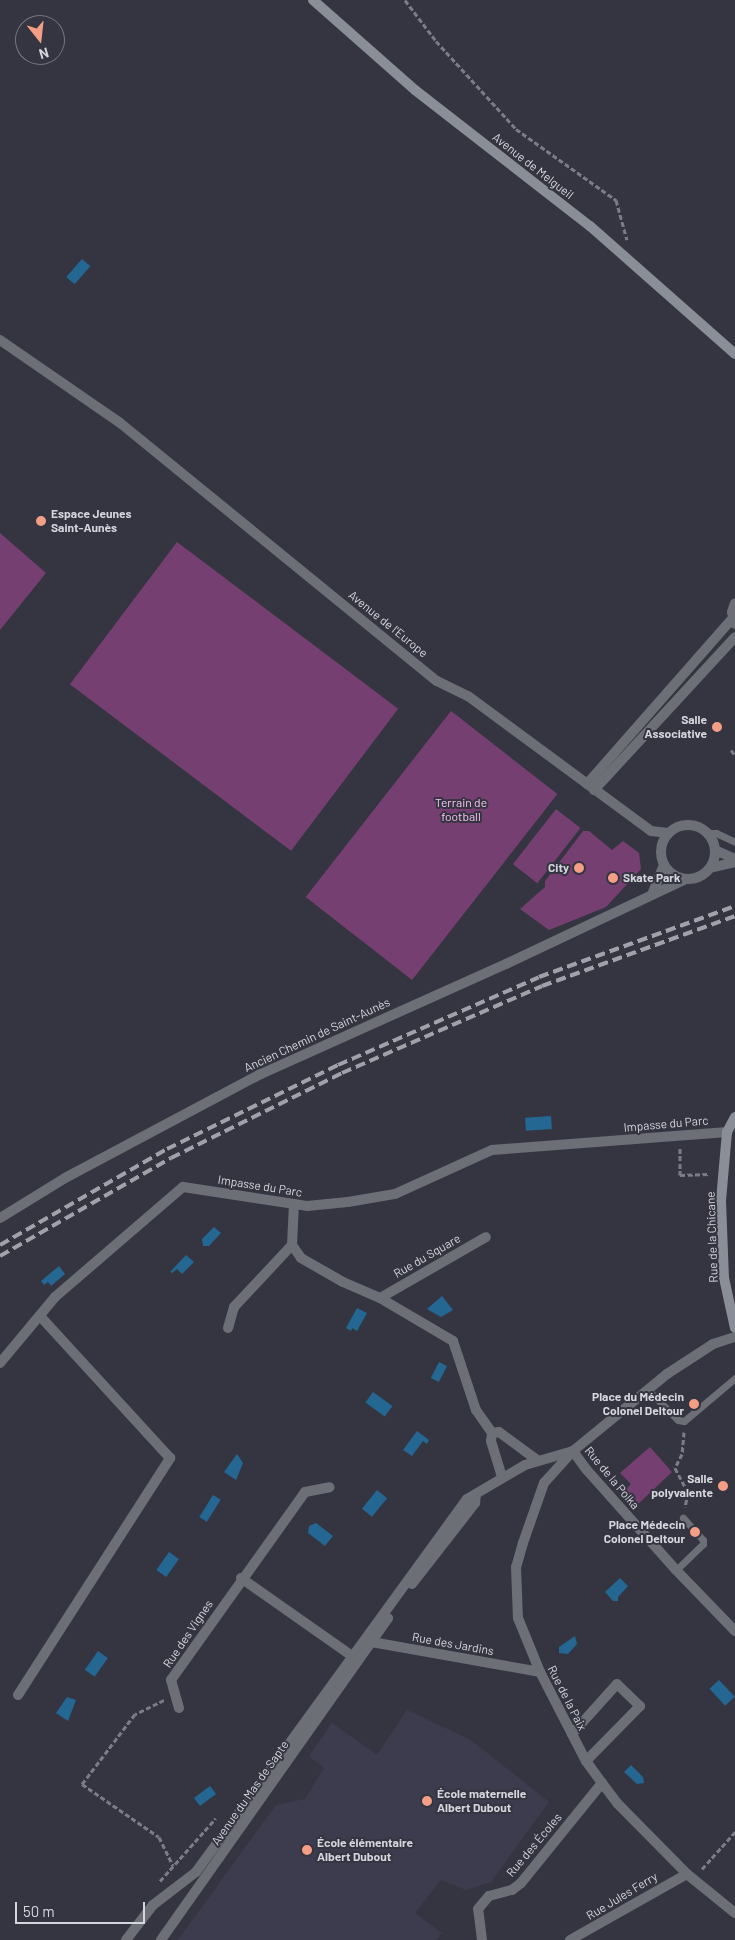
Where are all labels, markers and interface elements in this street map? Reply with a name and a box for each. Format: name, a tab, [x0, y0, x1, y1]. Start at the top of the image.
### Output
north arrow	[15, 15, 65, 65]
text: N	[37, 44, 51, 63]
street label: Avenue de Melgueil	[490, 130, 576, 202]
place label: Espace Jeunes Saint-Aunès	[51, 507, 132, 535]
marker: Espace Jeunes Saint-Aunès	[35, 515, 47, 527]
street label: Avenue de l'Europe	[346, 588, 430, 660]
place label: Salle Associative	[645, 713, 707, 741]
marker: Salle Associative	[711, 721, 723, 733]
park label: Terrain de football	[435, 796, 487, 824]
place label: City	[548, 861, 569, 875]
marker: City	[573, 862, 585, 874]
place label: Skate Park	[623, 871, 680, 885]
marker: Skate Park	[607, 872, 619, 884]
street label: Ancien Chemin de Saint-Aunès	[242, 995, 392, 1075]
street label: Impasse du Parc	[623, 1113, 709, 1135]
street label: Impasse du Parc	[217, 1172, 303, 1200]
street label: Rue de la Chicane	[703, 1191, 721, 1283]
street label: Rue du Square	[391, 1231, 463, 1281]
place label: Place du Médecin Colonel Deltour	[592, 1390, 684, 1418]
marker: Place du Médecin Colonel Deltour	[688, 1398, 700, 1410]
street label: Rue de la Polka	[582, 1444, 642, 1512]
place label: Salle polyvalente	[651, 1472, 713, 1500]
marker: Salle polyvalente	[717, 1480, 729, 1492]
place label: Place Médecin Colonel Deltour	[604, 1518, 685, 1546]
marker: Place Médecin Colonel Deltour	[689, 1526, 701, 1538]
street label: Rue des Vignes	[160, 1597, 216, 1671]
street label: Rue des Jardins	[411, 1630, 495, 1658]
street label: Rue de la Paix	[544, 1663, 590, 1733]
street label: Avenue du Mas de Sapte	[208, 1738, 292, 1848]
place label: École maternelle Albert Dubout	[437, 1787, 526, 1815]
marker: École maternelle Albert Dubout	[421, 1795, 433, 1807]
street label: Rue des Écoles	[503, 1810, 565, 1880]
place label: École élémentaire Albert Dubout	[317, 1836, 413, 1864]
marker: École élémentaire Albert Dubout	[301, 1844, 313, 1856]
street label: Rue Jules Ferry	[584, 1869, 660, 1923]
scale bar	[18, 1892, 148, 1924]
text: 50 m	[23, 1902, 55, 1920]

